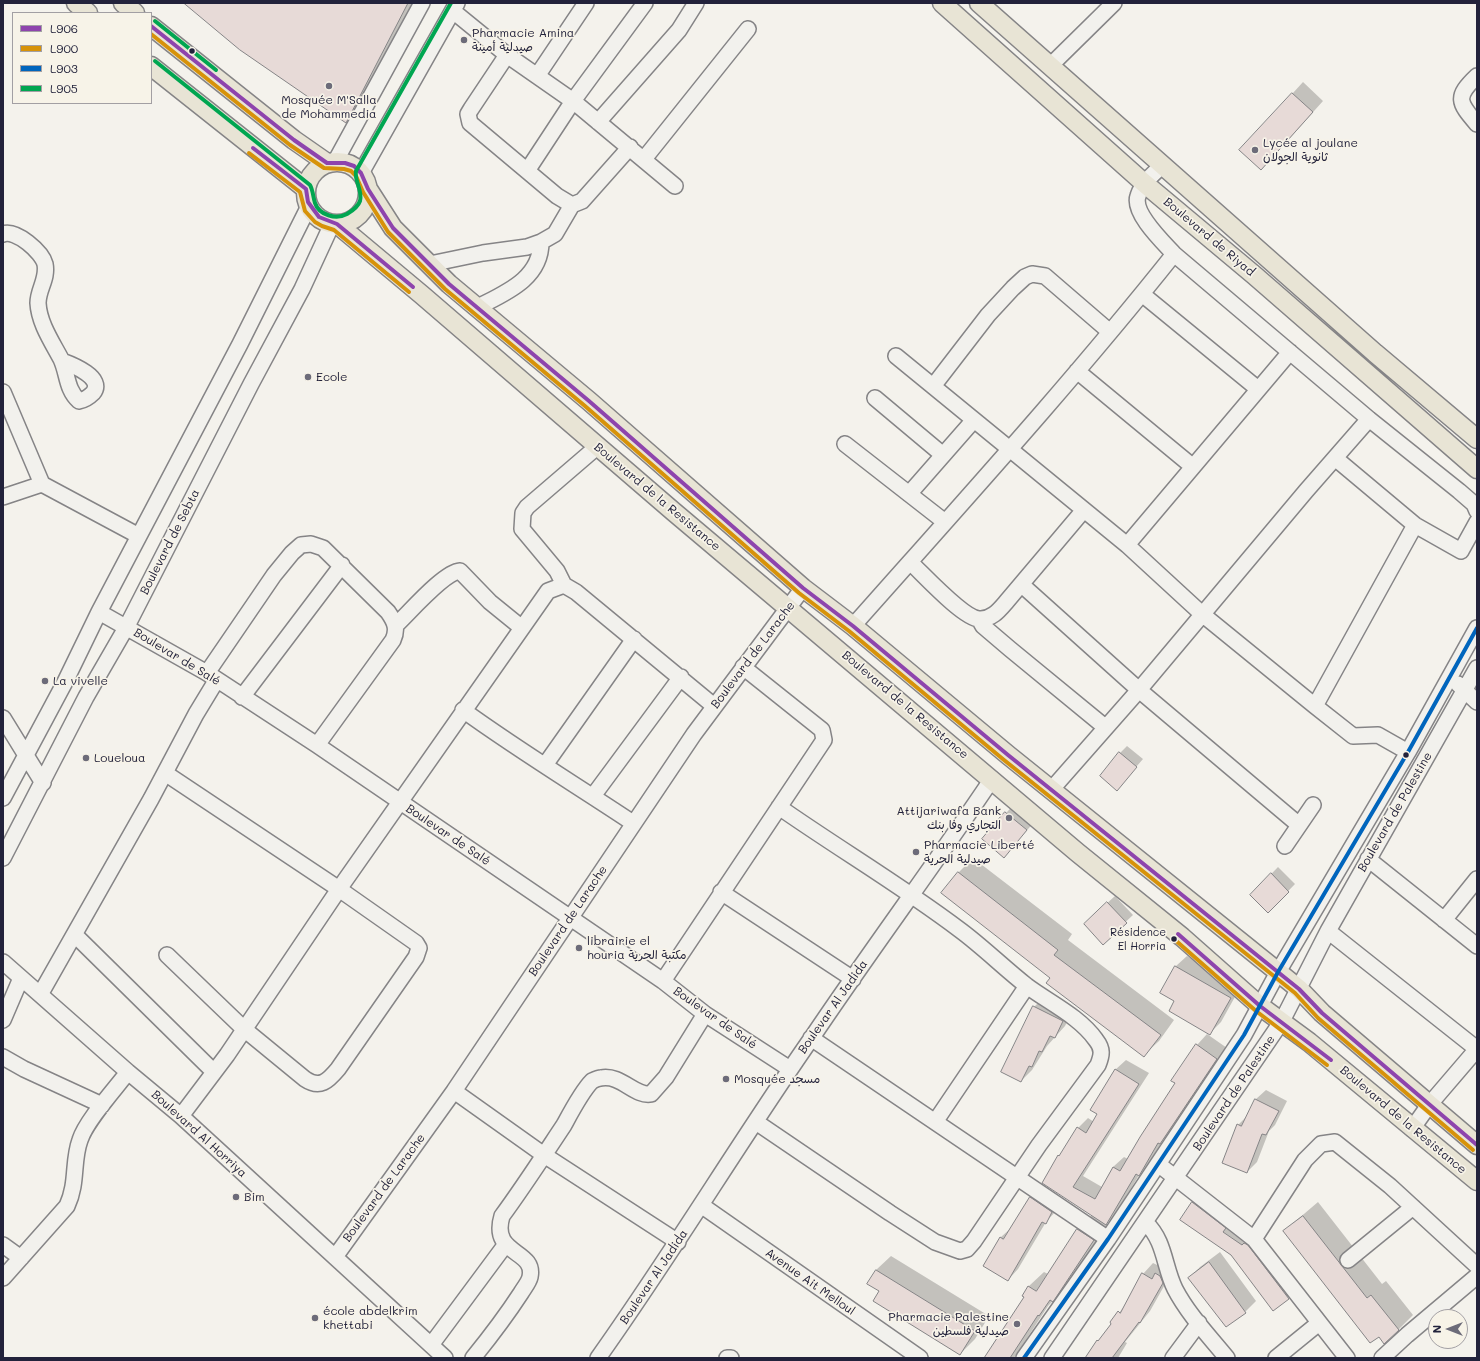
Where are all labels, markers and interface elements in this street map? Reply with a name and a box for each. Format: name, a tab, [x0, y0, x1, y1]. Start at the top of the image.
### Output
legend	[12, 12, 152, 104]
text: L906	[50, 20, 78, 36]
place label: Pharmacie Amina صيدلية أمينة	[472, 26, 574, 54]
marker: Pharmacie Amina صيدلية أمينة	[459, 35, 469, 45]
text: L900	[50, 40, 78, 56]
unlabelled marker	[187, 46, 197, 56]
text: L903	[50, 60, 78, 76]
text: L905	[50, 80, 78, 96]
marker: Mosquée M'Salla de Mohammedia	[324, 81, 334, 91]
place label: Mosquée M'Salla de Mohammedia	[281, 93, 377, 121]
place label: Lycée al joulane ثانوية الجولان	[1263, 136, 1358, 164]
marker: Lycée al joulane ثانوية الجولان	[1250, 145, 1260, 155]
street label: Boulevard de Riyad	[1161, 195, 1257, 279]
place label: Ecole	[316, 370, 347, 384]
marker: Ecole	[303, 372, 313, 382]
street label: Boulevard de la Resistance	[591, 440, 723, 554]
street label: Boulevard de Sebta	[137, 487, 203, 597]
street label: Boulevard de Larache	[708, 599, 798, 711]
street label: Boulevar de Salé	[131, 625, 223, 689]
street label: Boulevard de la Resistance	[839, 648, 971, 762]
place label: La vivelle	[53, 674, 108, 688]
marker: La vivelle	[40, 676, 50, 686]
street label: Boulevard de Palestine	[1355, 750, 1435, 874]
unlabelled marker	[1401, 750, 1411, 760]
place label: Loueloua	[94, 751, 146, 765]
marker: Loueloua	[81, 753, 91, 763]
street label: Boulevar de Salé	[403, 801, 493, 869]
place label: Attijariwafa Bank التجاري وفا بنك	[897, 804, 1001, 832]
marker: Attijariwafa Bank التجاري وفا بنك	[1004, 813, 1014, 823]
place label: Pharmacie Liberté صيدلية الحرية	[924, 838, 1034, 866]
marker: Pharmacie Liberté صيدلية الحرية	[911, 847, 921, 857]
street label: Boulevard de Larache	[526, 863, 610, 979]
place label: Résidence El Horria	[1110, 926, 1166, 952]
place label: librairie el houria مكتبة الحرية	[587, 934, 686, 962]
marker: Résidence El Horria	[1169, 934, 1179, 944]
marker: librairie el houria مكتبة الحرية	[574, 943, 584, 953]
street label: Boulevar Al Jadida	[795, 957, 871, 1057]
street label: Boulevar de Salé	[670, 984, 760, 1052]
street label: Boulevard de Palestine	[1190, 1033, 1278, 1153]
street label: Boulevard de la Resistance	[1337, 1063, 1469, 1177]
place label: Mosquée مسجد	[734, 1072, 820, 1086]
marker: Mosquée مسجد	[721, 1074, 731, 1084]
street label: Boulevard Al Horriya	[148, 1087, 250, 1181]
street label: Boulevard de Larache	[340, 1131, 428, 1245]
place label: Bim	[244, 1190, 265, 1204]
marker: Bim	[231, 1192, 241, 1202]
street label: Boulevar Al Jadida	[617, 1227, 691, 1327]
street label: Avenue Ait Melloul	[762, 1246, 858, 1318]
place label: école abdelkrim khettabi	[323, 1304, 418, 1332]
north arrow	[1428, 1309, 1468, 1349]
place label: Pharmacie Palestine صيدلية فلسطين	[888, 1310, 1009, 1338]
marker: école abdelkrim khettabi	[310, 1313, 320, 1323]
marker: Pharmacie Palestine صيدلية فلسطين	[1012, 1319, 1022, 1329]
text: N	[1429, 1325, 1444, 1333]

